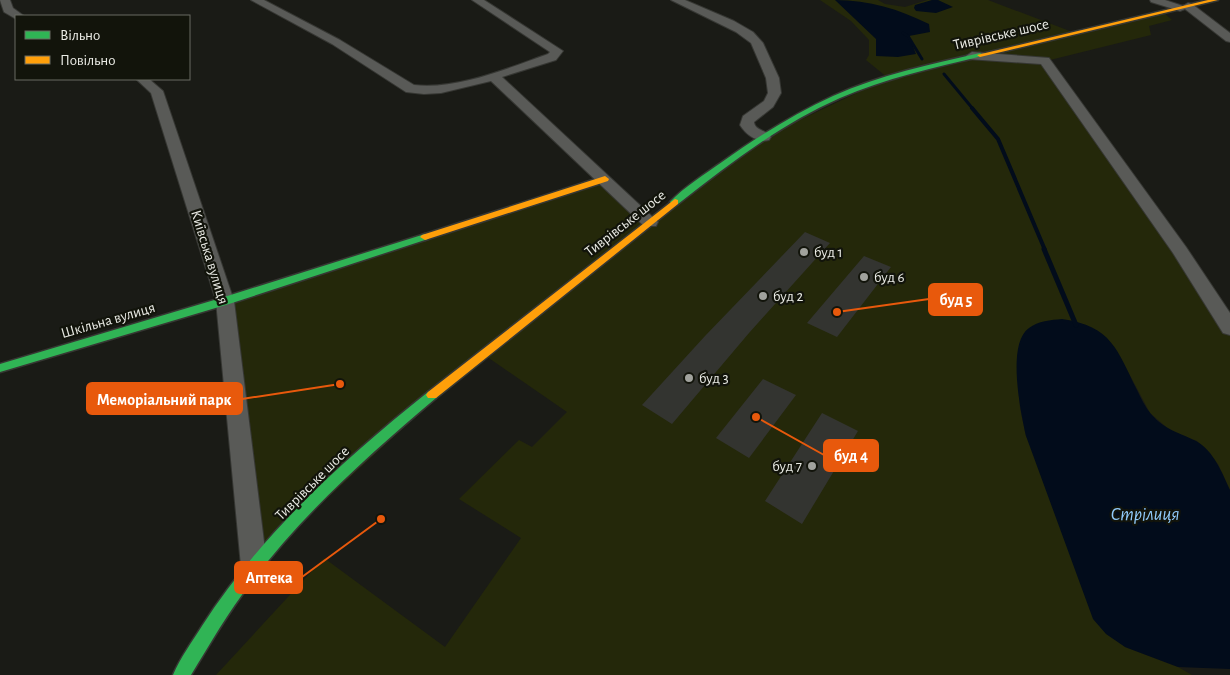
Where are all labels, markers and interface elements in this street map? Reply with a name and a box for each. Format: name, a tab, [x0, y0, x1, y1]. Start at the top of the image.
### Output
legend	[15, 15, 190, 80]
street label: Тиврівське шосе	[952, 16, 1051, 53]
text: Вільно	[60, 28, 100, 43]
text: Повільно	[60, 53, 116, 68]
street label: Тиврівське шосе	[582, 187, 669, 259]
street label: Київська вулиця	[188, 208, 231, 306]
place label: буд 1	[814, 245, 843, 260]
marker: буд 1	[798, 246, 810, 258]
place label: буд 6	[874, 270, 904, 285]
marker: буд 6	[858, 271, 870, 283]
callout: буд 5	[929, 284, 982, 315]
place label: буд 2	[773, 289, 803, 304]
marker: буд 2	[757, 290, 769, 302]
text: буд 5	[940, 292, 972, 309]
street label: Шкільна вулиця	[59, 300, 157, 341]
place label: буд 3	[699, 371, 729, 386]
marker: буд 3	[683, 372, 695, 384]
callout: Меморіальний парк	[87, 383, 242, 414]
text: Меморіальний парк	[97, 392, 231, 408]
callout: буд 4	[824, 440, 878, 471]
street label: Тиврівське шосе	[272, 443, 352, 523]
text: буд 4	[834, 448, 868, 465]
place label: буд 7	[772, 459, 802, 474]
marker: буд 7	[806, 460, 818, 472]
water label: Стрілиця	[1111, 505, 1179, 524]
callout: Аптека	[235, 562, 302, 593]
text: Аптека	[245, 570, 293, 586]

